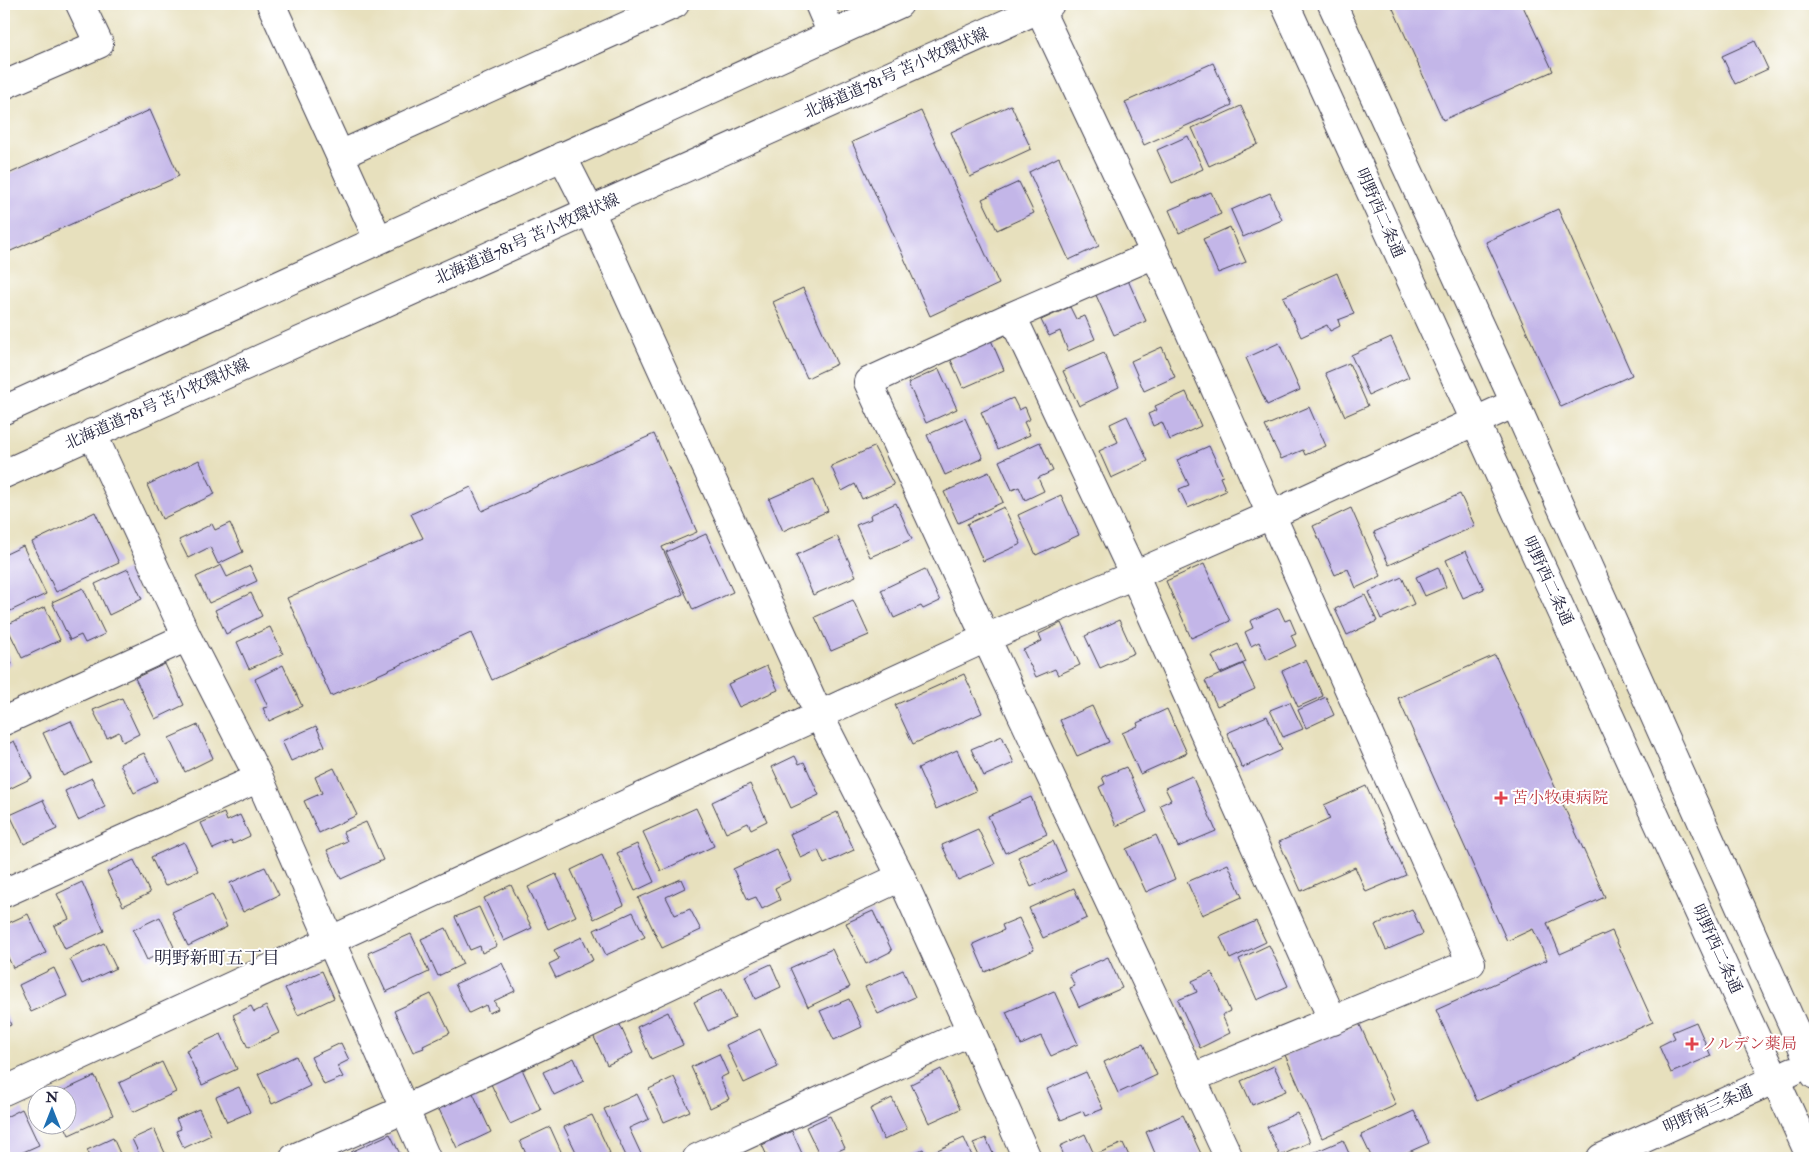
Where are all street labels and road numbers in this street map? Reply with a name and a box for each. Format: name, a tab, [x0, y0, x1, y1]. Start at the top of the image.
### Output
street label: 北海道道781号 苫小牧環状線	[801, 23, 991, 123]
street label: 明野西二条通	[1351, 165, 1409, 261]
street label: 北海道道781号 苫小牧環状線	[432, 189, 622, 289]
street label: 北海道道781号 苫小牧環状線	[62, 354, 252, 454]
street label: 明野西二条通	[1519, 533, 1577, 629]
street label: 明野西二条通	[1688, 901, 1746, 997]
street label: 明野南三条通	[1660, 1080, 1756, 1138]

